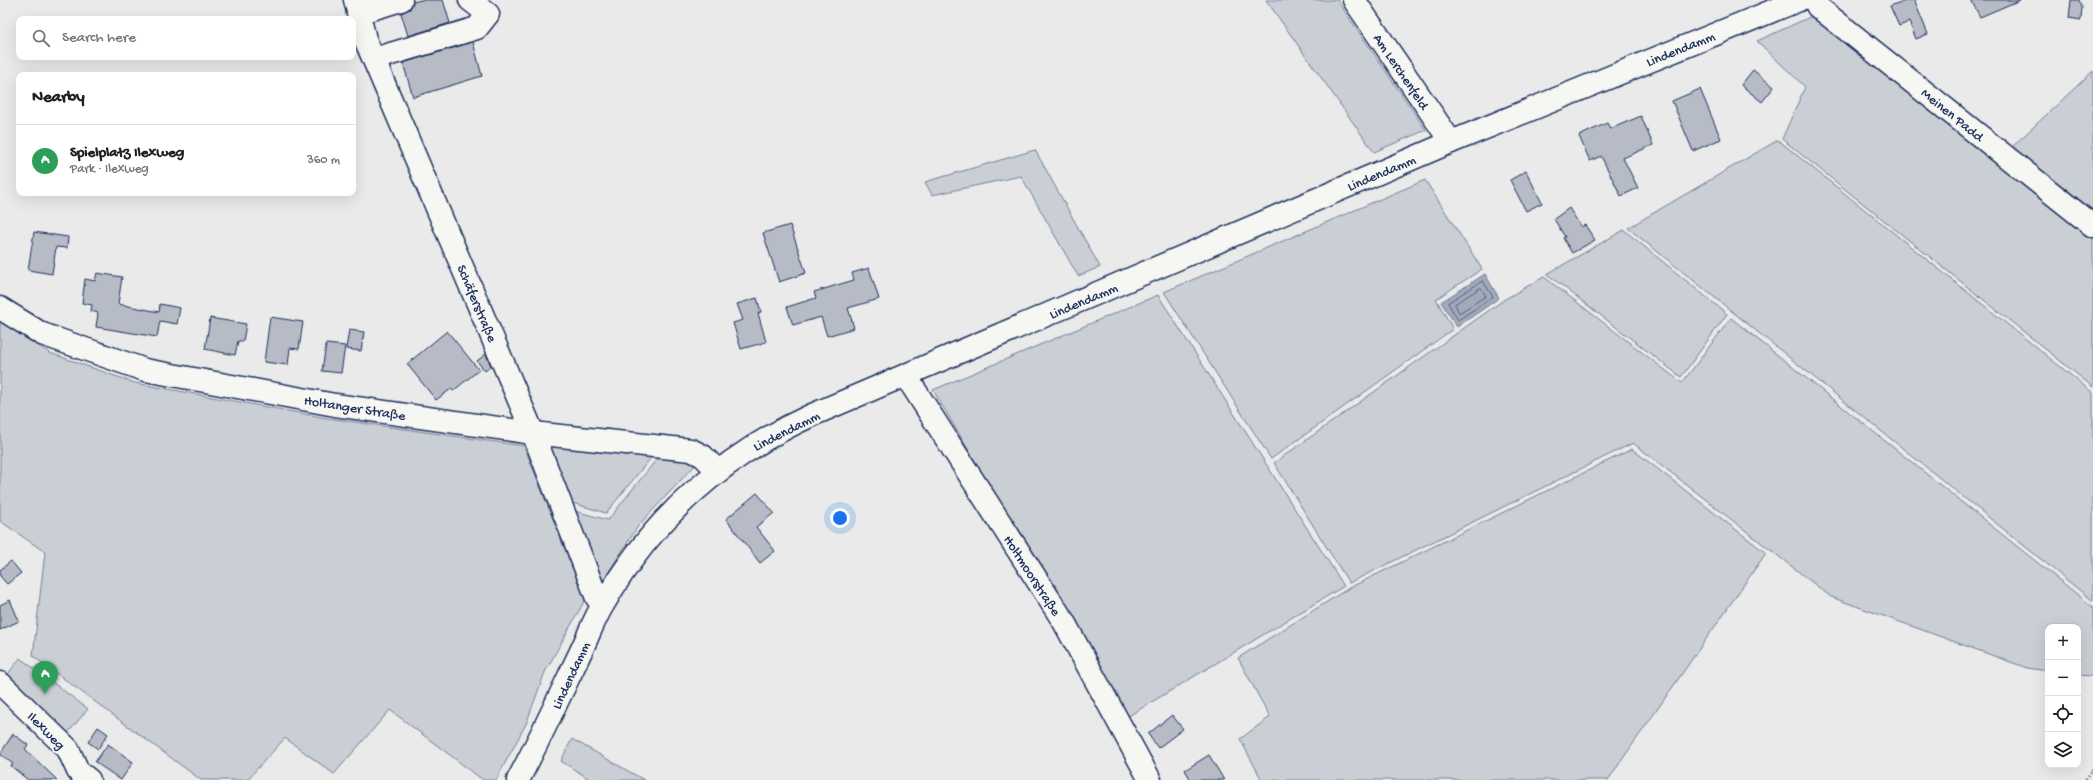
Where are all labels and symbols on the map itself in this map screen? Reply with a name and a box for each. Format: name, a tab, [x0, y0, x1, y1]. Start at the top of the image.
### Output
street label: Lindendamm	[1644, 29, 1718, 72]
street label: Am Lerchenfeld	[1368, 31, 1433, 115]
street label: Meinen Padd	[1917, 86, 1988, 148]
street label: Lindendamm	[1345, 152, 1419, 196]
street label: Schäferstraße	[452, 263, 500, 346]
street label: Lindendamm	[1047, 280, 1121, 324]
street label: Holtanger Straße	[303, 393, 407, 426]
street label: Lindendamm	[751, 408, 823, 456]
your location	[830, 508, 850, 528]
street label: Holtmoorstraße	[998, 533, 1064, 621]
street label: Lindendamm	[549, 639, 595, 713]
pin: A	[32, 661, 58, 694]
street label: Ilexweg	[23, 709, 68, 754]

